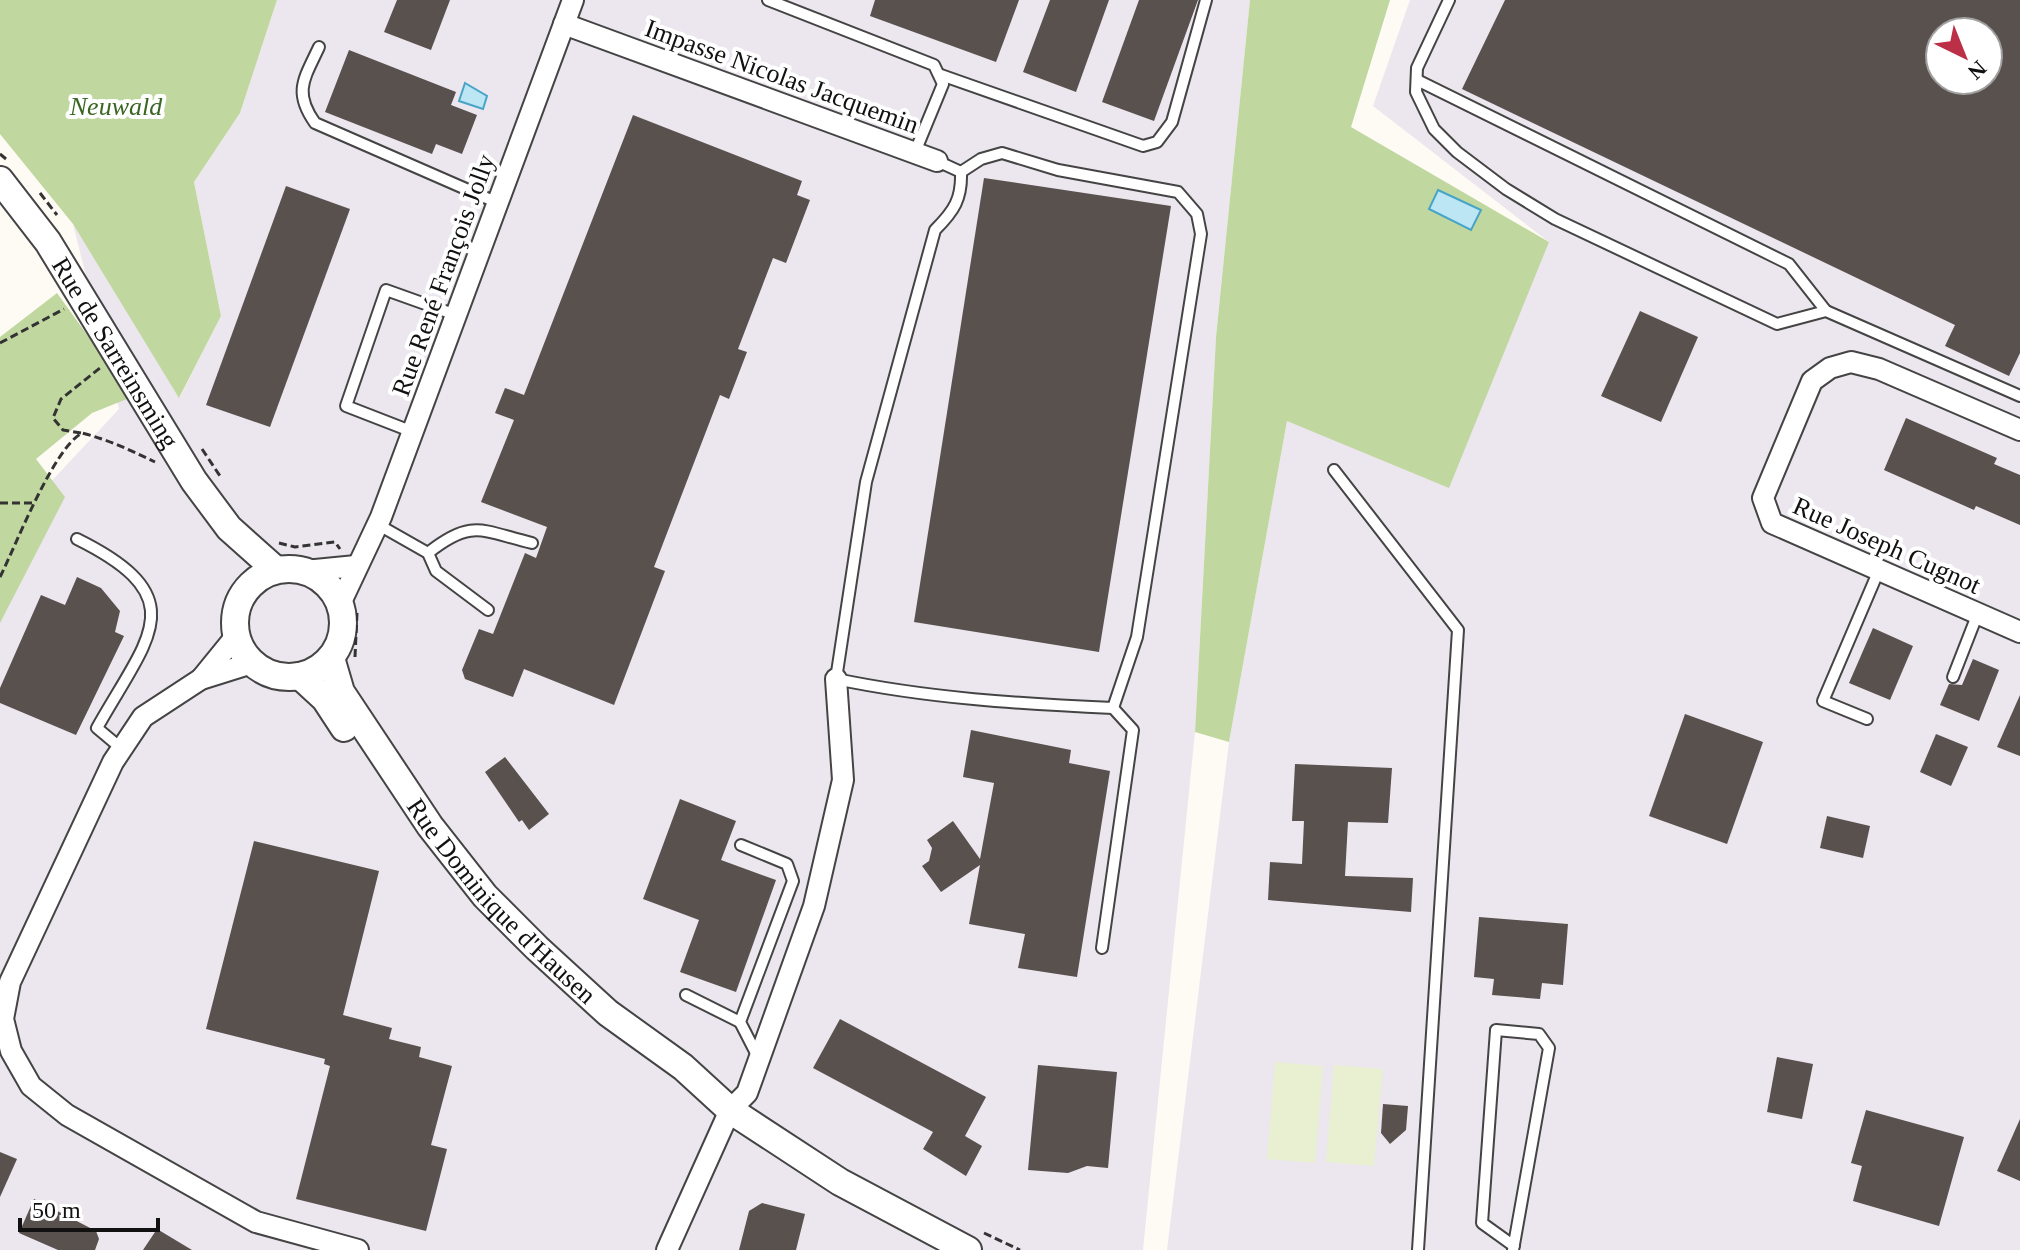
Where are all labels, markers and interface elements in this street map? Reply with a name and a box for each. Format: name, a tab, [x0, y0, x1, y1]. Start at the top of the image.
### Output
street label: Impasse Nicolas Jacquemin	[641, 13, 922, 139]
north arrow	[1924, 16, 2004, 96]
text: N	[1963, 56, 1992, 85]
park label: Neuwald	[69, 92, 163, 121]
street label: Rue René François Jolly	[386, 150, 501, 400]
street label: Rue de Sarreinsming	[46, 252, 184, 453]
street label: Rue Joseph Cugnot	[1789, 491, 1986, 600]
street label: Rue Dominique d'Hausen	[401, 793, 602, 1010]
scale bar	[20, 1182, 158, 1232]
text: 50 m	[32, 1197, 81, 1223]

